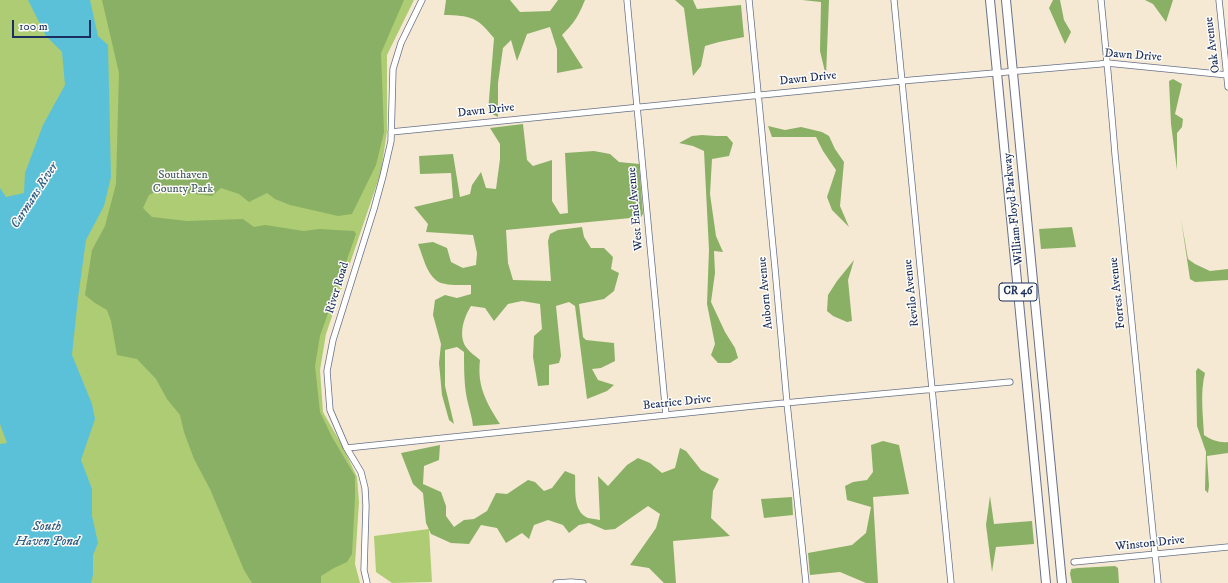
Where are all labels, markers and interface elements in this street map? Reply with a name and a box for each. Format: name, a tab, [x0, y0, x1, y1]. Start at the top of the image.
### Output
scale bar	[14, 12, 93, 38]
street label: Oak Avenue	[1202, 16, 1224, 74]
text: 100 m	[19, 19, 48, 34]
street label: Dawn Drive	[1104, 47, 1162, 65]
street label: Dawn Drive	[779, 69, 837, 89]
street label: Dawn Drive	[457, 101, 515, 121]
street label: William Floyd Parkway	[1001, 152, 1027, 266]
water label: Carmans River	[8, 160, 62, 232]
street label: West End Avenue	[625, 167, 647, 251]
park label: Southaven County Park	[153, 169, 213, 197]
street label: Auborn Avenue	[756, 256, 776, 330]
street label: Forrest Avenue	[1107, 257, 1129, 329]
street label: Revilo Avenue	[901, 259, 923, 327]
street label: River Road	[323, 260, 353, 316]
road number: CR 46	[999, 283, 1037, 301]
street label: Beatrice Drive	[642, 392, 712, 414]
water label: South Haven Pond	[15, 519, 79, 550]
street label: Winston Drive	[1115, 533, 1185, 555]

